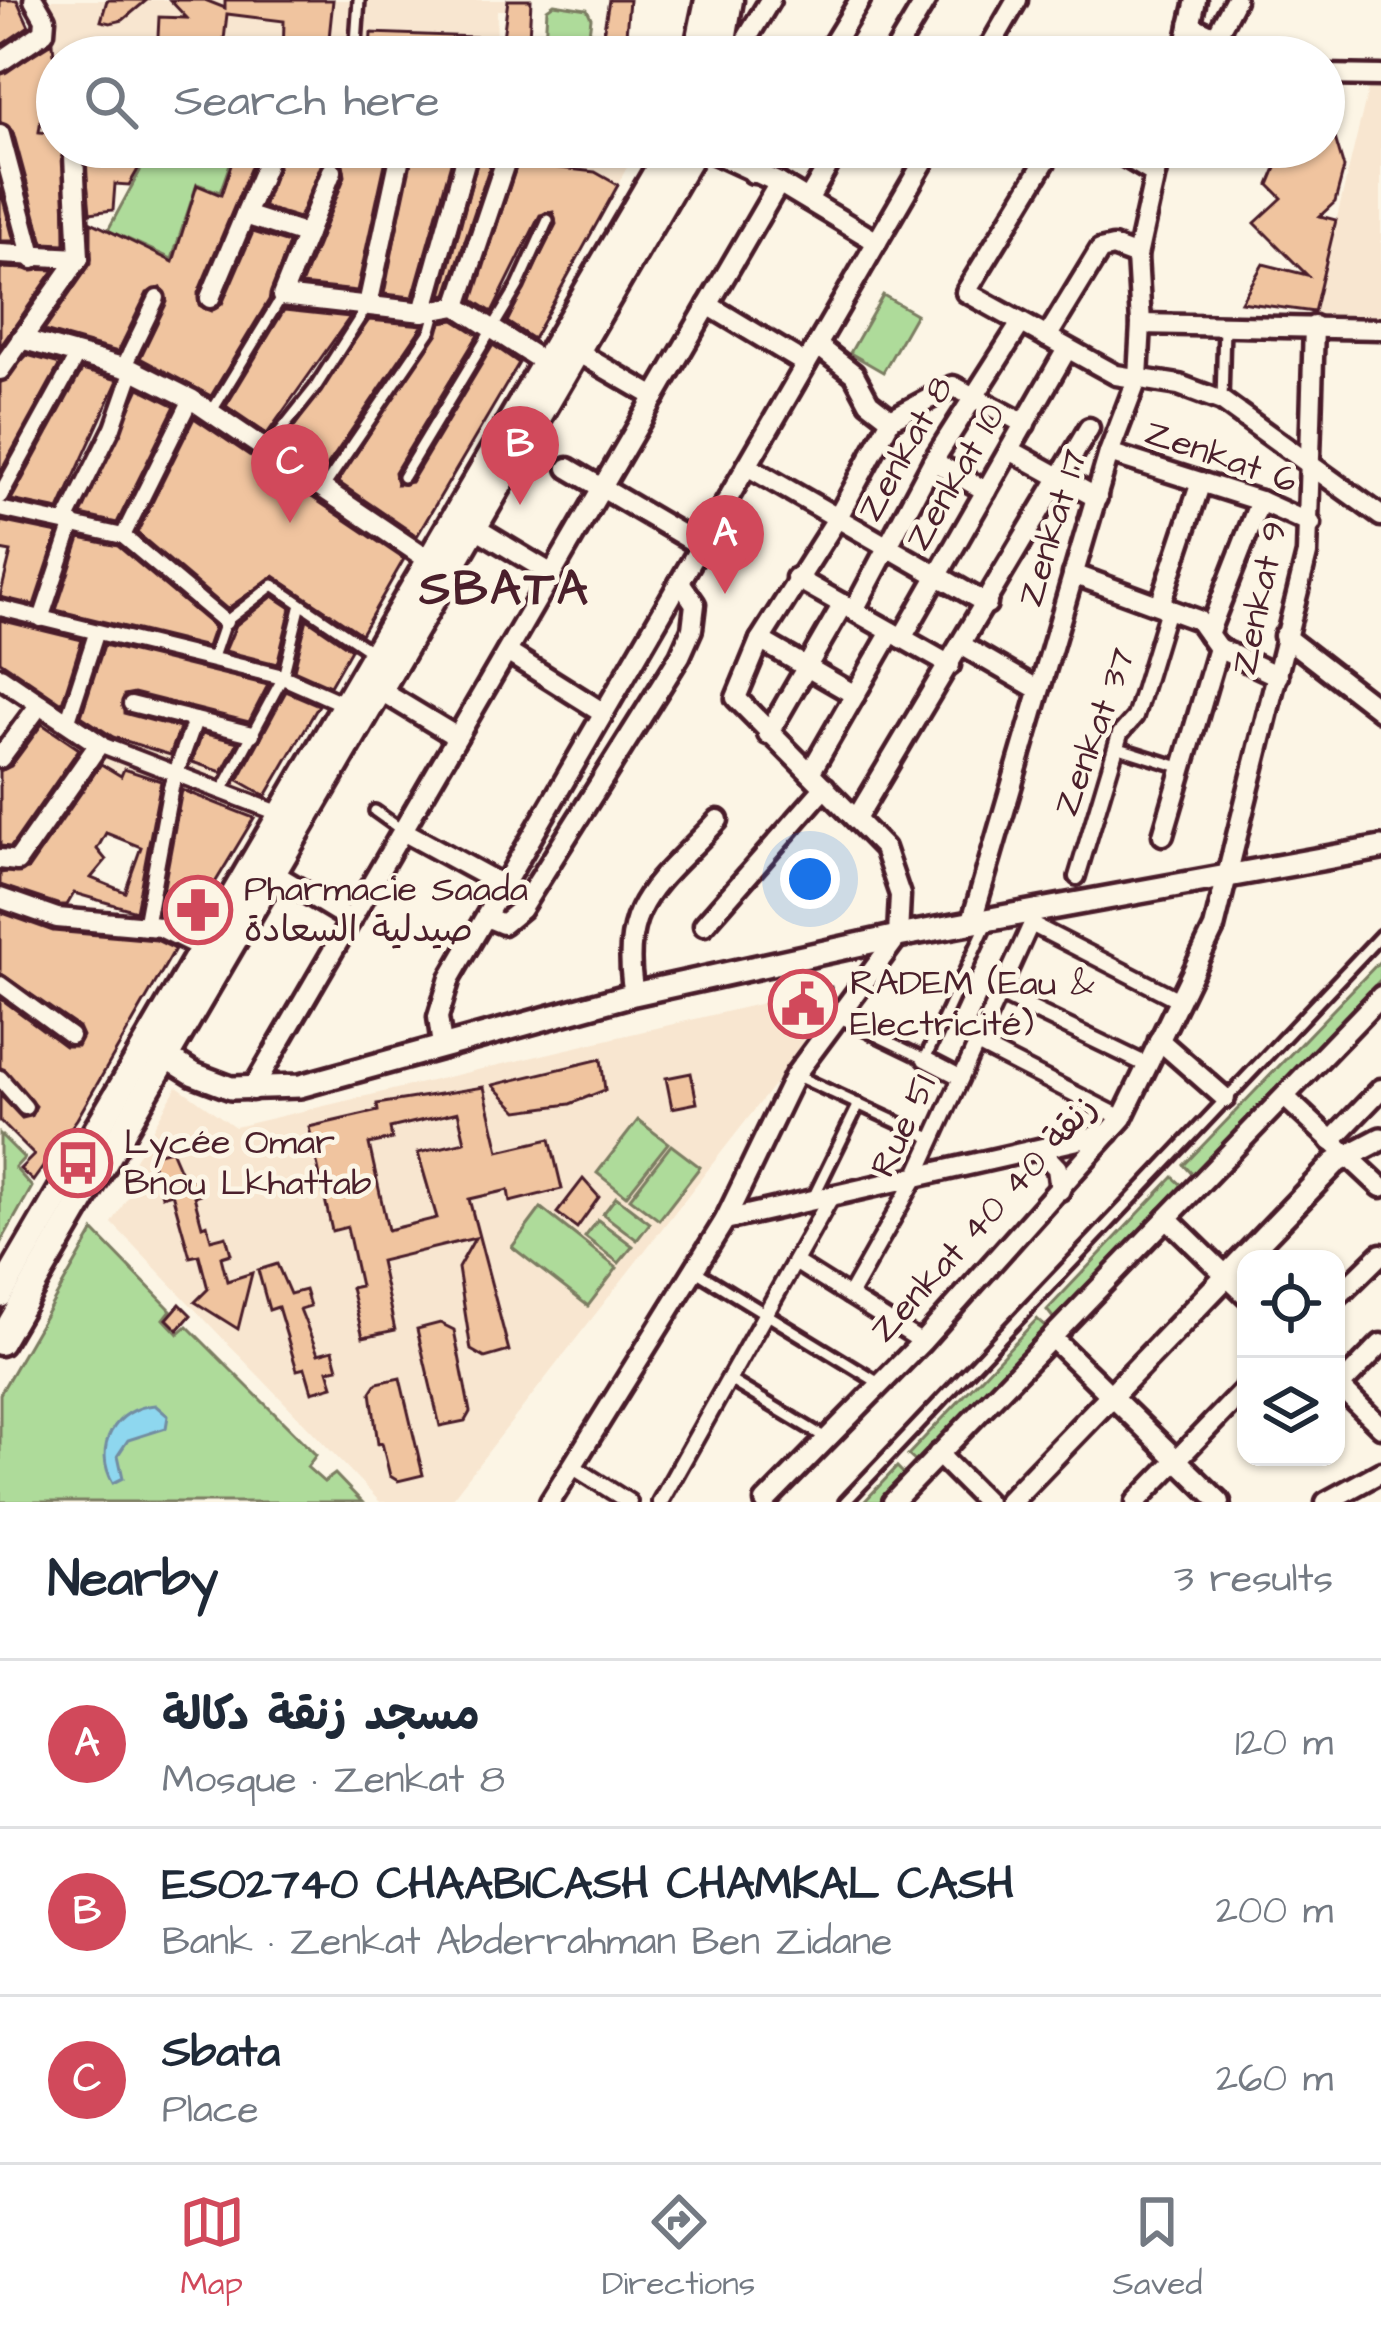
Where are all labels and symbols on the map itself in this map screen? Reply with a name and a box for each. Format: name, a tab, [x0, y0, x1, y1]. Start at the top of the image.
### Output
street label: Zenkat 8	[845, 367, 967, 531]
street label: Zenkat 10	[893, 394, 1019, 560]
pin: B	[481, 406, 559, 505]
street label: Zenkat 6	[1138, 407, 1304, 507]
pin: C	[251, 424, 329, 523]
street label: Zenkat 17	[1005, 443, 1101, 613]
pin: A	[686, 495, 764, 594]
street label: Zenkat 9	[1219, 517, 1301, 679]
district label: SBATA	[418, 557, 591, 623]
street label: Zenkat 37	[1041, 641, 1149, 823]
your location	[780, 849, 840, 909]
place label: Pharmacie Saada صيدلية السعادة	[244, 864, 528, 956]
pharmacy icon: Pharmacie Saada صيدلية السعادة	[163, 875, 233, 945]
place label: RADEM (Eau & Electricité)	[850, 958, 1096, 1050]
public building icon: RADEM (Eau & Electricité)	[768, 969, 838, 1039]
street label: Rue 51	[858, 1066, 950, 1186]
street label: Zenkat 40 زنقة 40	[859, 1084, 1109, 1354]
place label: Lycée Omar Bnou Lkhattab	[124, 1117, 371, 1209]
bus stop icon: Lycée Omar Bnou Lkhattab	[43, 1128, 113, 1198]

